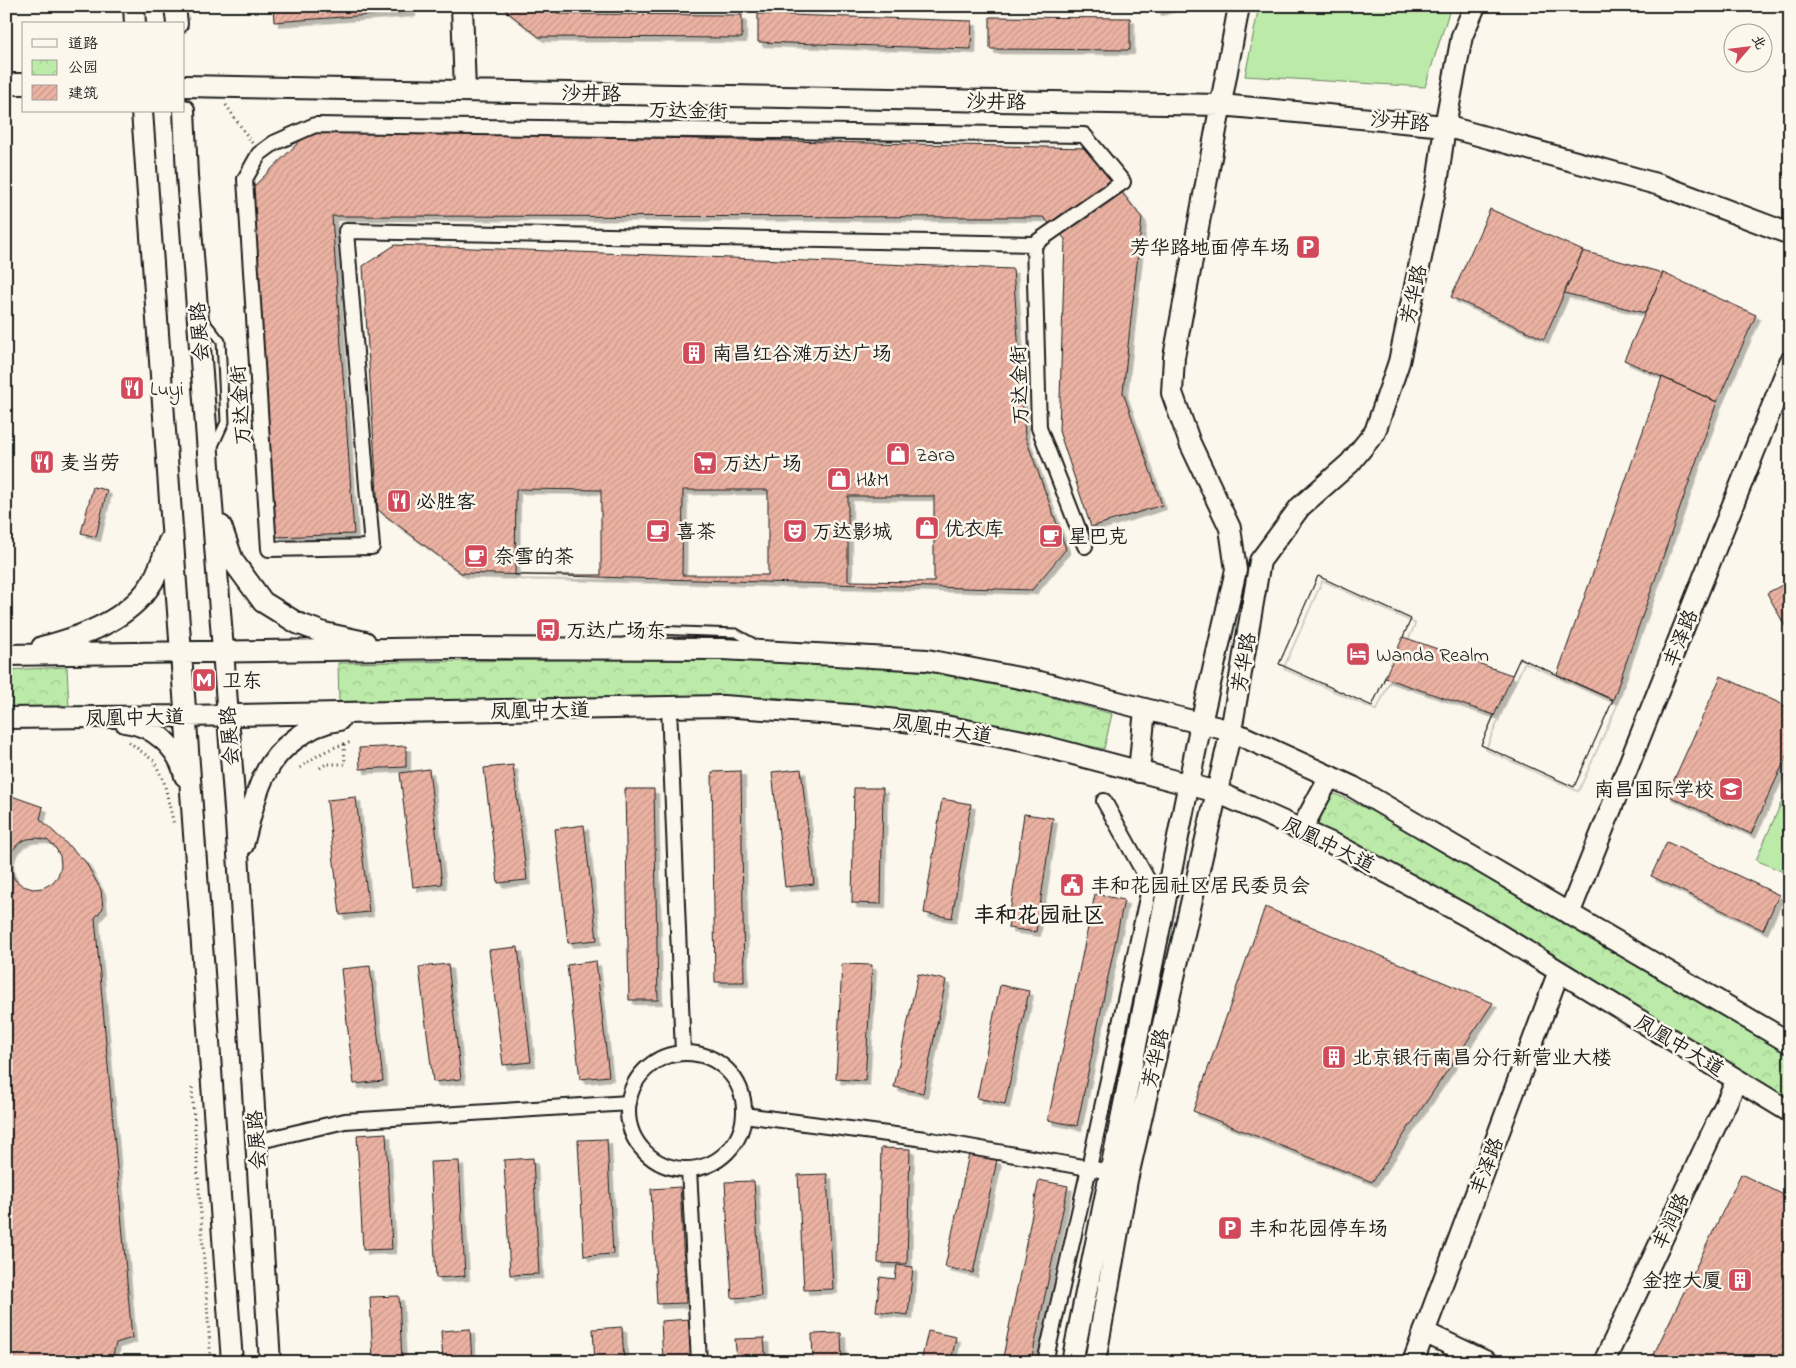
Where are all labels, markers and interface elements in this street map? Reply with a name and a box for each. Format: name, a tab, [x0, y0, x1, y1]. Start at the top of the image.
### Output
legend	[22, 22, 185, 112]
north arrow	[1724, 22, 1774, 72]
text: 北	[1746, 31, 1771, 54]
text: 道路	[68, 33, 98, 55]
text: 公园	[68, 57, 98, 79]
street label: 沙井路	[561, 80, 622, 111]
text: 建筑	[68, 83, 98, 105]
street label: 沙井路	[966, 88, 1027, 119]
street label: 万达金街	[648, 97, 728, 128]
street label: 沙井路	[1369, 106, 1432, 141]
parking icon: 芳华路地面停车场	[1295, 234, 1321, 260]
place label: 芳华路地面停车场	[1130, 235, 1290, 264]
street label: 芳华路	[1395, 261, 1436, 327]
street label: 会展路	[185, 300, 218, 363]
building icon: 南昌红谷滩万达广场	[681, 340, 707, 366]
place label: 南昌红谷滩万达广场	[712, 341, 892, 370]
street label: 万达金街	[1006, 344, 1037, 425]
street label: 万达金街	[225, 364, 260, 446]
restaurant icon: Luyi	[119, 375, 145, 401]
place label: Luyi	[150, 376, 184, 405]
shop icon: Zara	[885, 441, 911, 467]
place label: Zara	[916, 442, 955, 471]
restaurant icon: 麦当劳	[29, 449, 55, 475]
place label: 麦当劳	[60, 450, 120, 479]
supermarket icon: 万达广场	[692, 450, 718, 476]
place label: 万达广场	[722, 451, 802, 480]
shop icon: H&M	[826, 466, 852, 492]
place label: H&M	[856, 467, 889, 496]
restaurant icon: 必胜客	[386, 488, 412, 514]
place label: 必胜客	[416, 489, 476, 518]
shop icon: 优衣库	[914, 515, 940, 541]
place label: 优衣库	[944, 516, 1004, 545]
cafe icon: 喜茶	[645, 518, 671, 544]
theatre icon: 万达影城	[782, 518, 808, 544]
place label: 喜茶	[676, 519, 716, 548]
place label: 万达影城	[812, 519, 892, 548]
cafe icon: 星巴克	[1038, 523, 1064, 549]
place label: 星巴克	[1068, 524, 1128, 553]
cafe icon: 奈雪的茶	[463, 543, 489, 569]
place label: 奈雪的茶	[494, 544, 574, 573]
street label: 丰泽路	[1658, 605, 1707, 672]
bus stop icon: 万达广场东	[535, 617, 561, 643]
place label: 万达广场东	[566, 618, 666, 647]
street label: 芳华路	[1226, 629, 1265, 694]
hotel icon: Wanda Realm	[1345, 641, 1371, 667]
place label: Wanda Realm	[1376, 642, 1489, 671]
metro station icon: 卫东	[191, 667, 217, 693]
place label: 卫东	[222, 668, 262, 697]
street label: 凤凰中大道	[490, 697, 590, 728]
street label: 凤凰中大道	[85, 704, 185, 735]
street label: 会展路	[215, 704, 248, 767]
street label: 凤凰中大道	[891, 708, 994, 753]
school or university icon: 南昌国际学校	[1718, 776, 1744, 802]
place label: 南昌国际学校	[1594, 777, 1714, 806]
street label: 凤凰中大道	[1277, 811, 1379, 881]
public building icon: 丰和花园社区居民委员会	[1059, 872, 1085, 898]
place label: 丰和花园社区居民委员会	[1090, 873, 1310, 902]
district label: 丰和花园社区	[973, 901, 1105, 933]
street label: 凤凰中大道	[1628, 1009, 1729, 1085]
street label: 芳华路	[1137, 1025, 1179, 1091]
building icon: 北京银行南昌分行新营业大楼	[1321, 1044, 1347, 1070]
place label: 北京银行南昌分行新营业大楼	[1352, 1045, 1612, 1074]
street label: 会展路	[242, 1108, 275, 1171]
street label: 丰泽路	[1464, 1133, 1513, 1200]
street label: 丰润路	[1646, 1188, 1699, 1255]
parking icon: 丰和花园停车场	[1217, 1215, 1243, 1241]
place label: 丰和花园停车场	[1248, 1216, 1388, 1245]
building icon: 金控大厦	[1727, 1267, 1753, 1293]
place label: 金控大厦	[1642, 1268, 1722, 1297]

